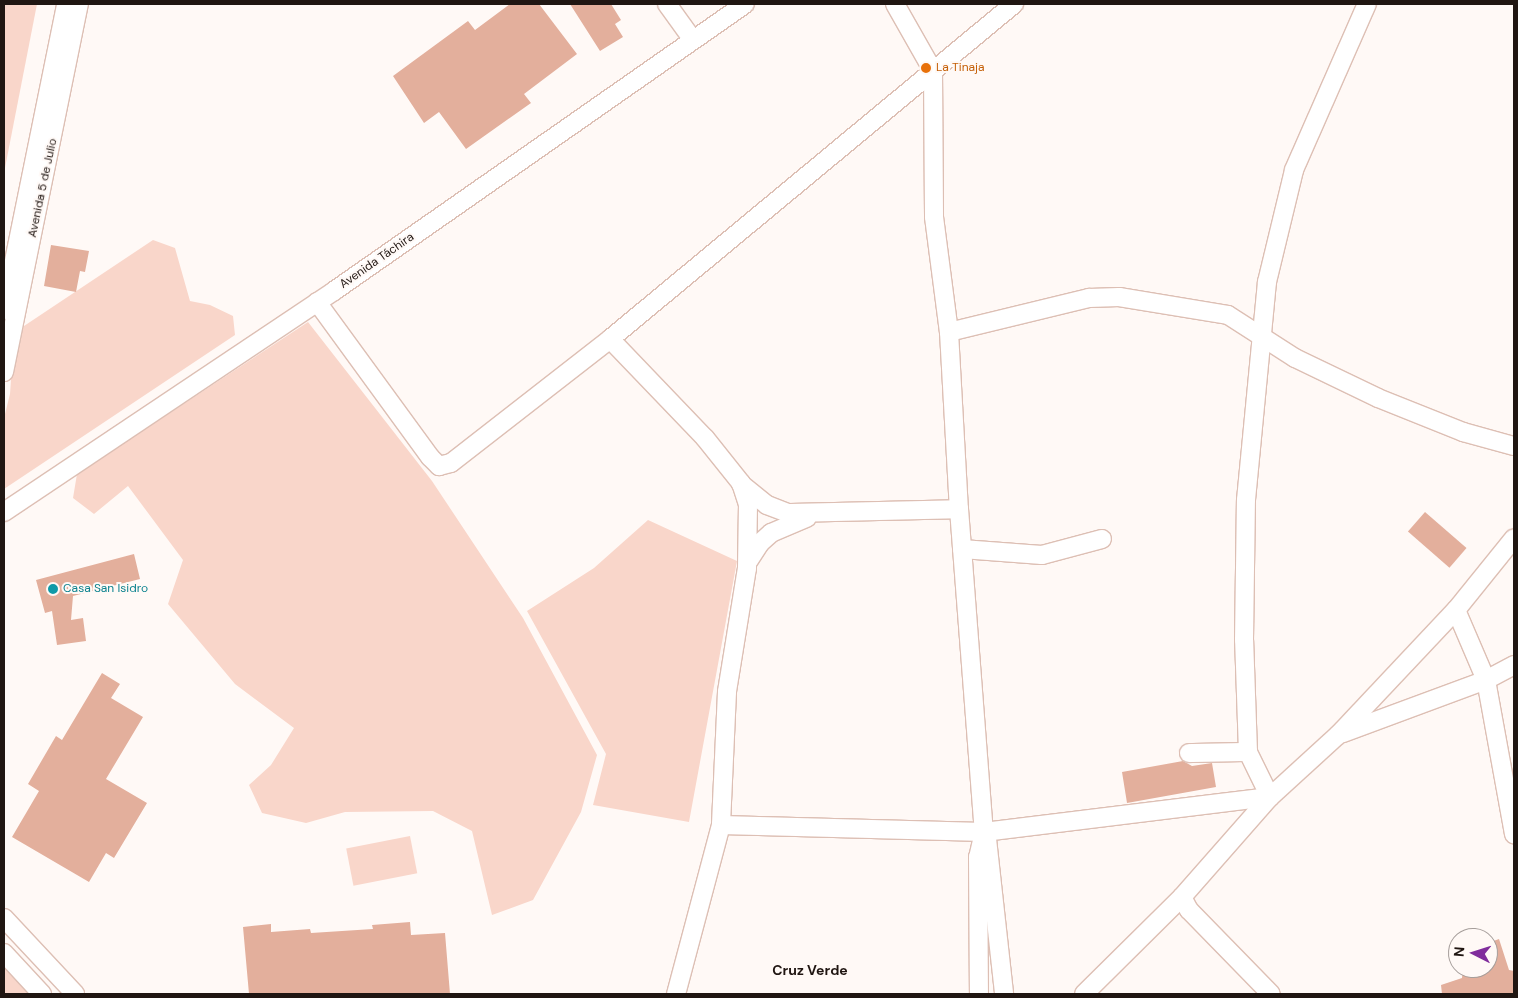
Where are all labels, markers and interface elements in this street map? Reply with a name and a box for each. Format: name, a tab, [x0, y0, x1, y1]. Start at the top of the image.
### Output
place label: La Tinaja	[936, 61, 985, 75]
marker: La Tinaja	[920, 62, 932, 74]
street label: Avenida 5 de Julio	[25, 137, 61, 239]
street label: Avenida Táchira	[337, 230, 417, 292]
place label: Casa San Isidro	[63, 582, 148, 596]
marker: Casa San Isidro	[47, 583, 59, 595]
north arrow	[1448, 928, 1498, 978]
text: N	[1450, 946, 1468, 958]
district label: Cruz Verde	[772, 962, 848, 978]

